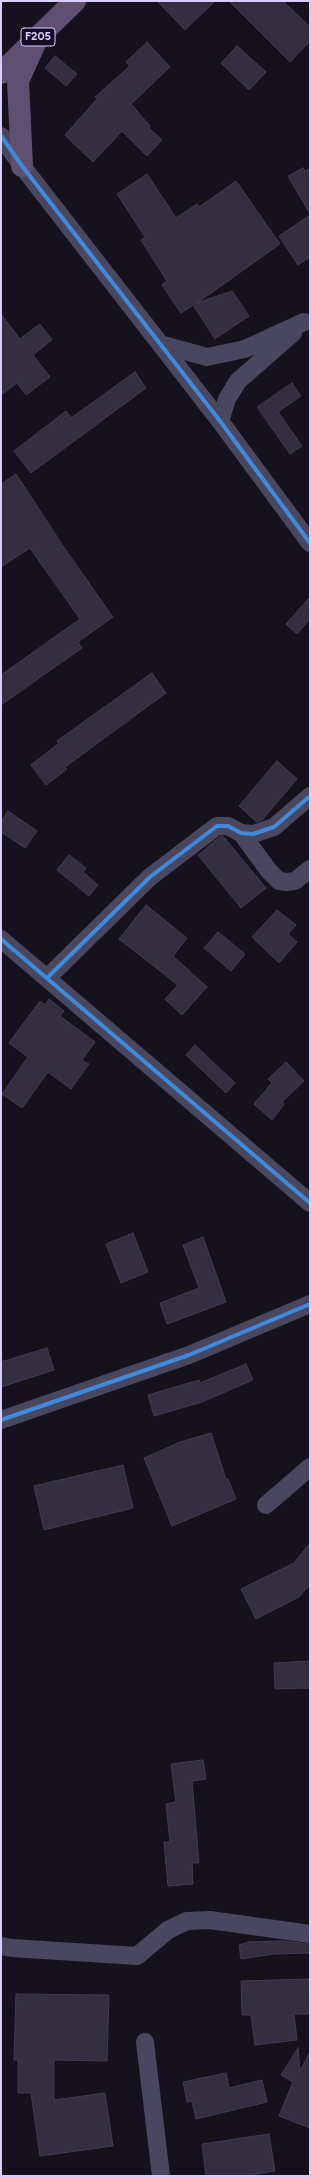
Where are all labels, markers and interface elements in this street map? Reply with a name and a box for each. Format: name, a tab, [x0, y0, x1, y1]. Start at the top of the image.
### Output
road number: F205	[21, 28, 55, 46]

